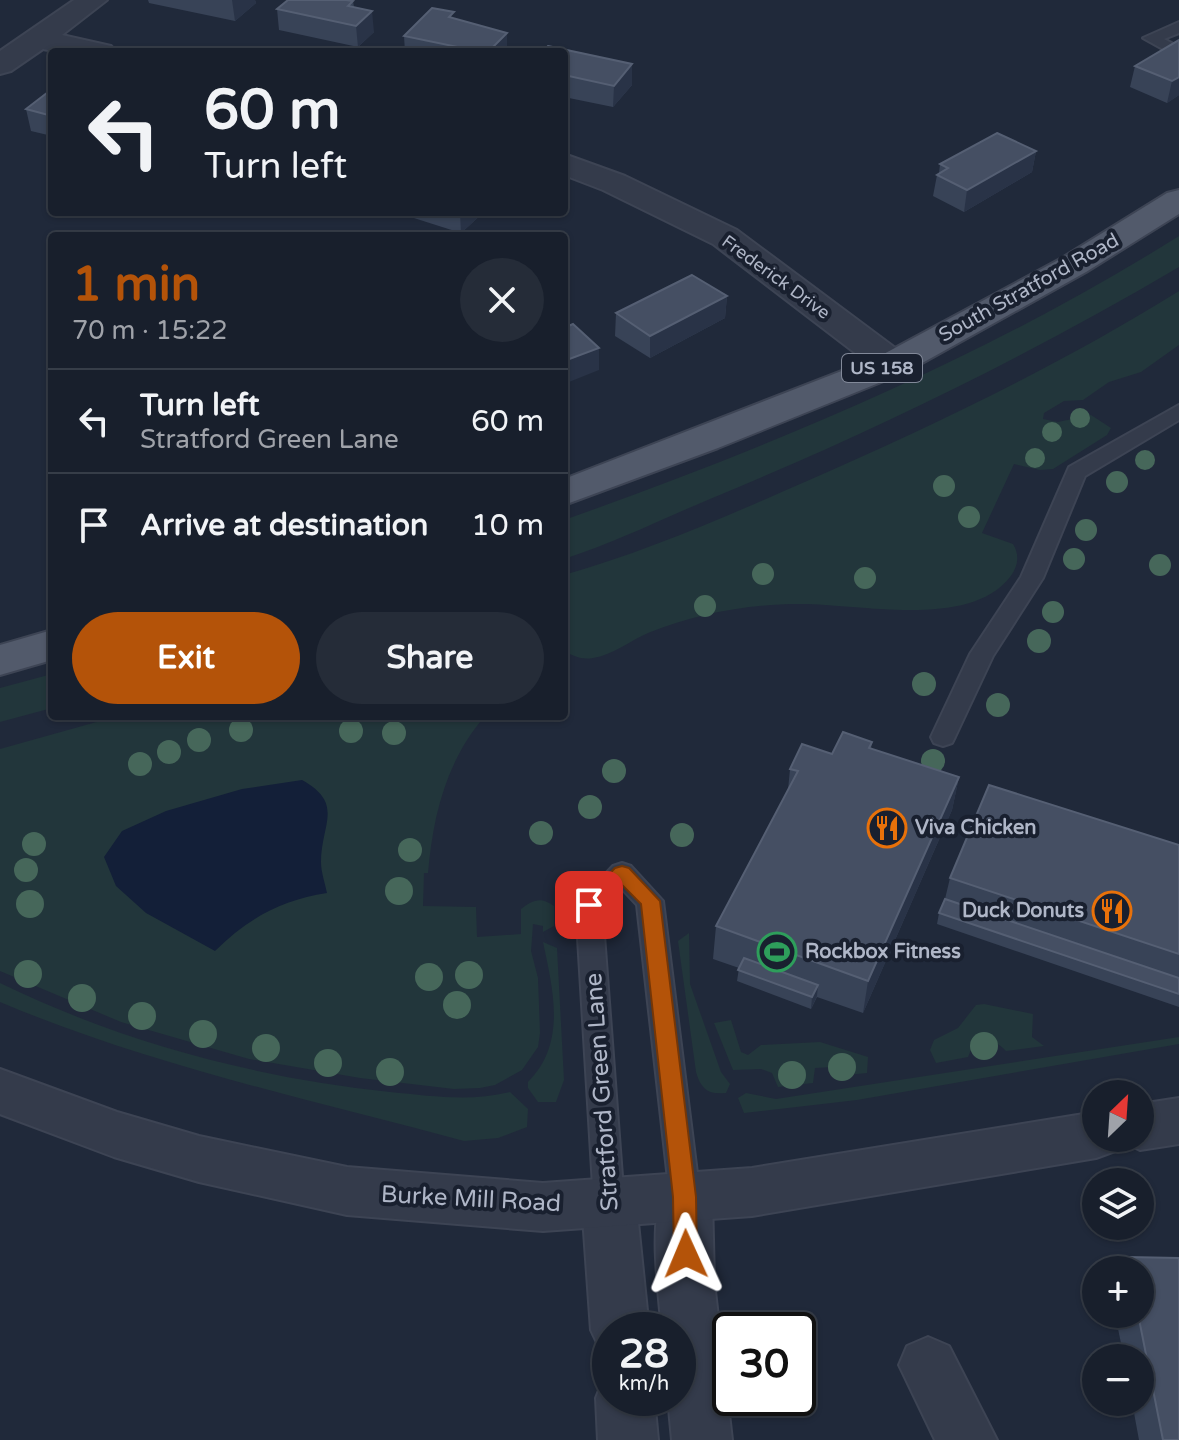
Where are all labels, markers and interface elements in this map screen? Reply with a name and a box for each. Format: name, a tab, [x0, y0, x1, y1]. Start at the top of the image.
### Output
text: 60 m	[204, 77, 340, 144]
icon: left	[72, 80, 176, 184]
text: Turn left	[204, 145, 347, 188]
street label: South Stratford Road	[935, 228, 1123, 348]
street label: Frederick Drive	[718, 230, 834, 324]
text: 1 min	[72, 256, 200, 314]
button: close	[460, 258, 544, 342]
text: 70 m · 15:22	[72, 315, 228, 346]
road number: US 158	[842, 354, 922, 382]
text: Turn left	[140, 387, 259, 424]
icon: left	[72, 399, 116, 443]
text: 60 m	[471, 403, 544, 440]
text: Stratford Green Lane	[140, 424, 399, 455]
icon: arrive	[72, 503, 116, 547]
text: Arrive at destination	[140, 507, 428, 544]
text: 10 m	[471, 507, 544, 544]
button: Exit	[72, 612, 300, 704]
button: Share	[316, 612, 544, 704]
restaurant icon: Viva Chicken	[866, 807, 908, 849]
place label: Viva Chicken	[915, 816, 1037, 840]
pin	[555, 871, 623, 939]
icon: arrive	[567, 883, 611, 927]
restaurant icon: Duck Donuts	[1091, 890, 1133, 932]
place label: Duck Donuts	[962, 899, 1084, 923]
sports icon: Rockbox Fitness	[756, 931, 798, 973]
place label: Rockbox Fitness	[805, 940, 961, 964]
street label: Stratford Green Lane	[579, 972, 625, 1212]
north arrow	[1082, 1080, 1154, 1152]
map controls	[1082, 1080, 1154, 1416]
button: layers	[1082, 1168, 1154, 1240]
street label: Burke Mill Road	[380, 1180, 562, 1218]
position arrow	[644, 1212, 728, 1296]
button: +	[1082, 1256, 1154, 1328]
speed limit sign: 30	[712, 1312, 816, 1416]
text: 28	[619, 1330, 669, 1378]
button: −	[1082, 1344, 1154, 1416]
text: km/h	[619, 1372, 669, 1396]

